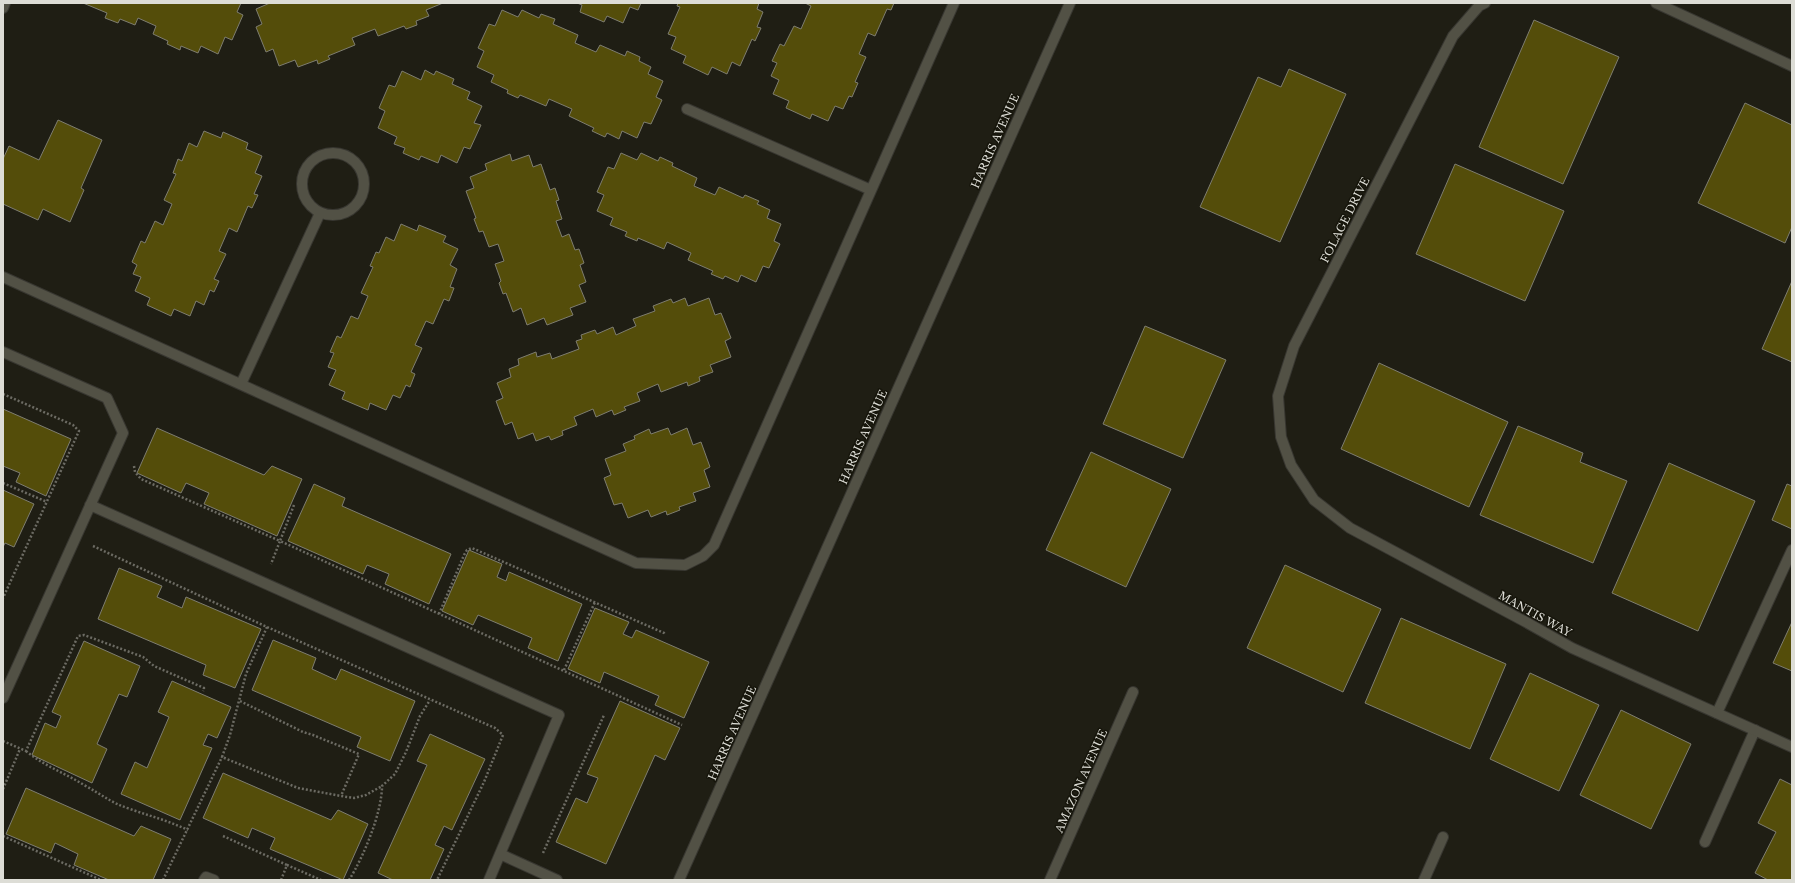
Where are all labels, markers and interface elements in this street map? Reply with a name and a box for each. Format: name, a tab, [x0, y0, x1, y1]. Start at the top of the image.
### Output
street label: HARRIS AVENUE	[968, 92, 1022, 190]
street label: FOLAGE DRIVE	[1317, 175, 1373, 265]
street label: HARRIS AVENUE	[836, 388, 890, 486]
street label: MANTIS WAY	[1496, 588, 1575, 640]
street label: HARRIS AVENUE	[705, 684, 759, 782]
street label: AMAZON AVENUE	[1051, 727, 1110, 836]

